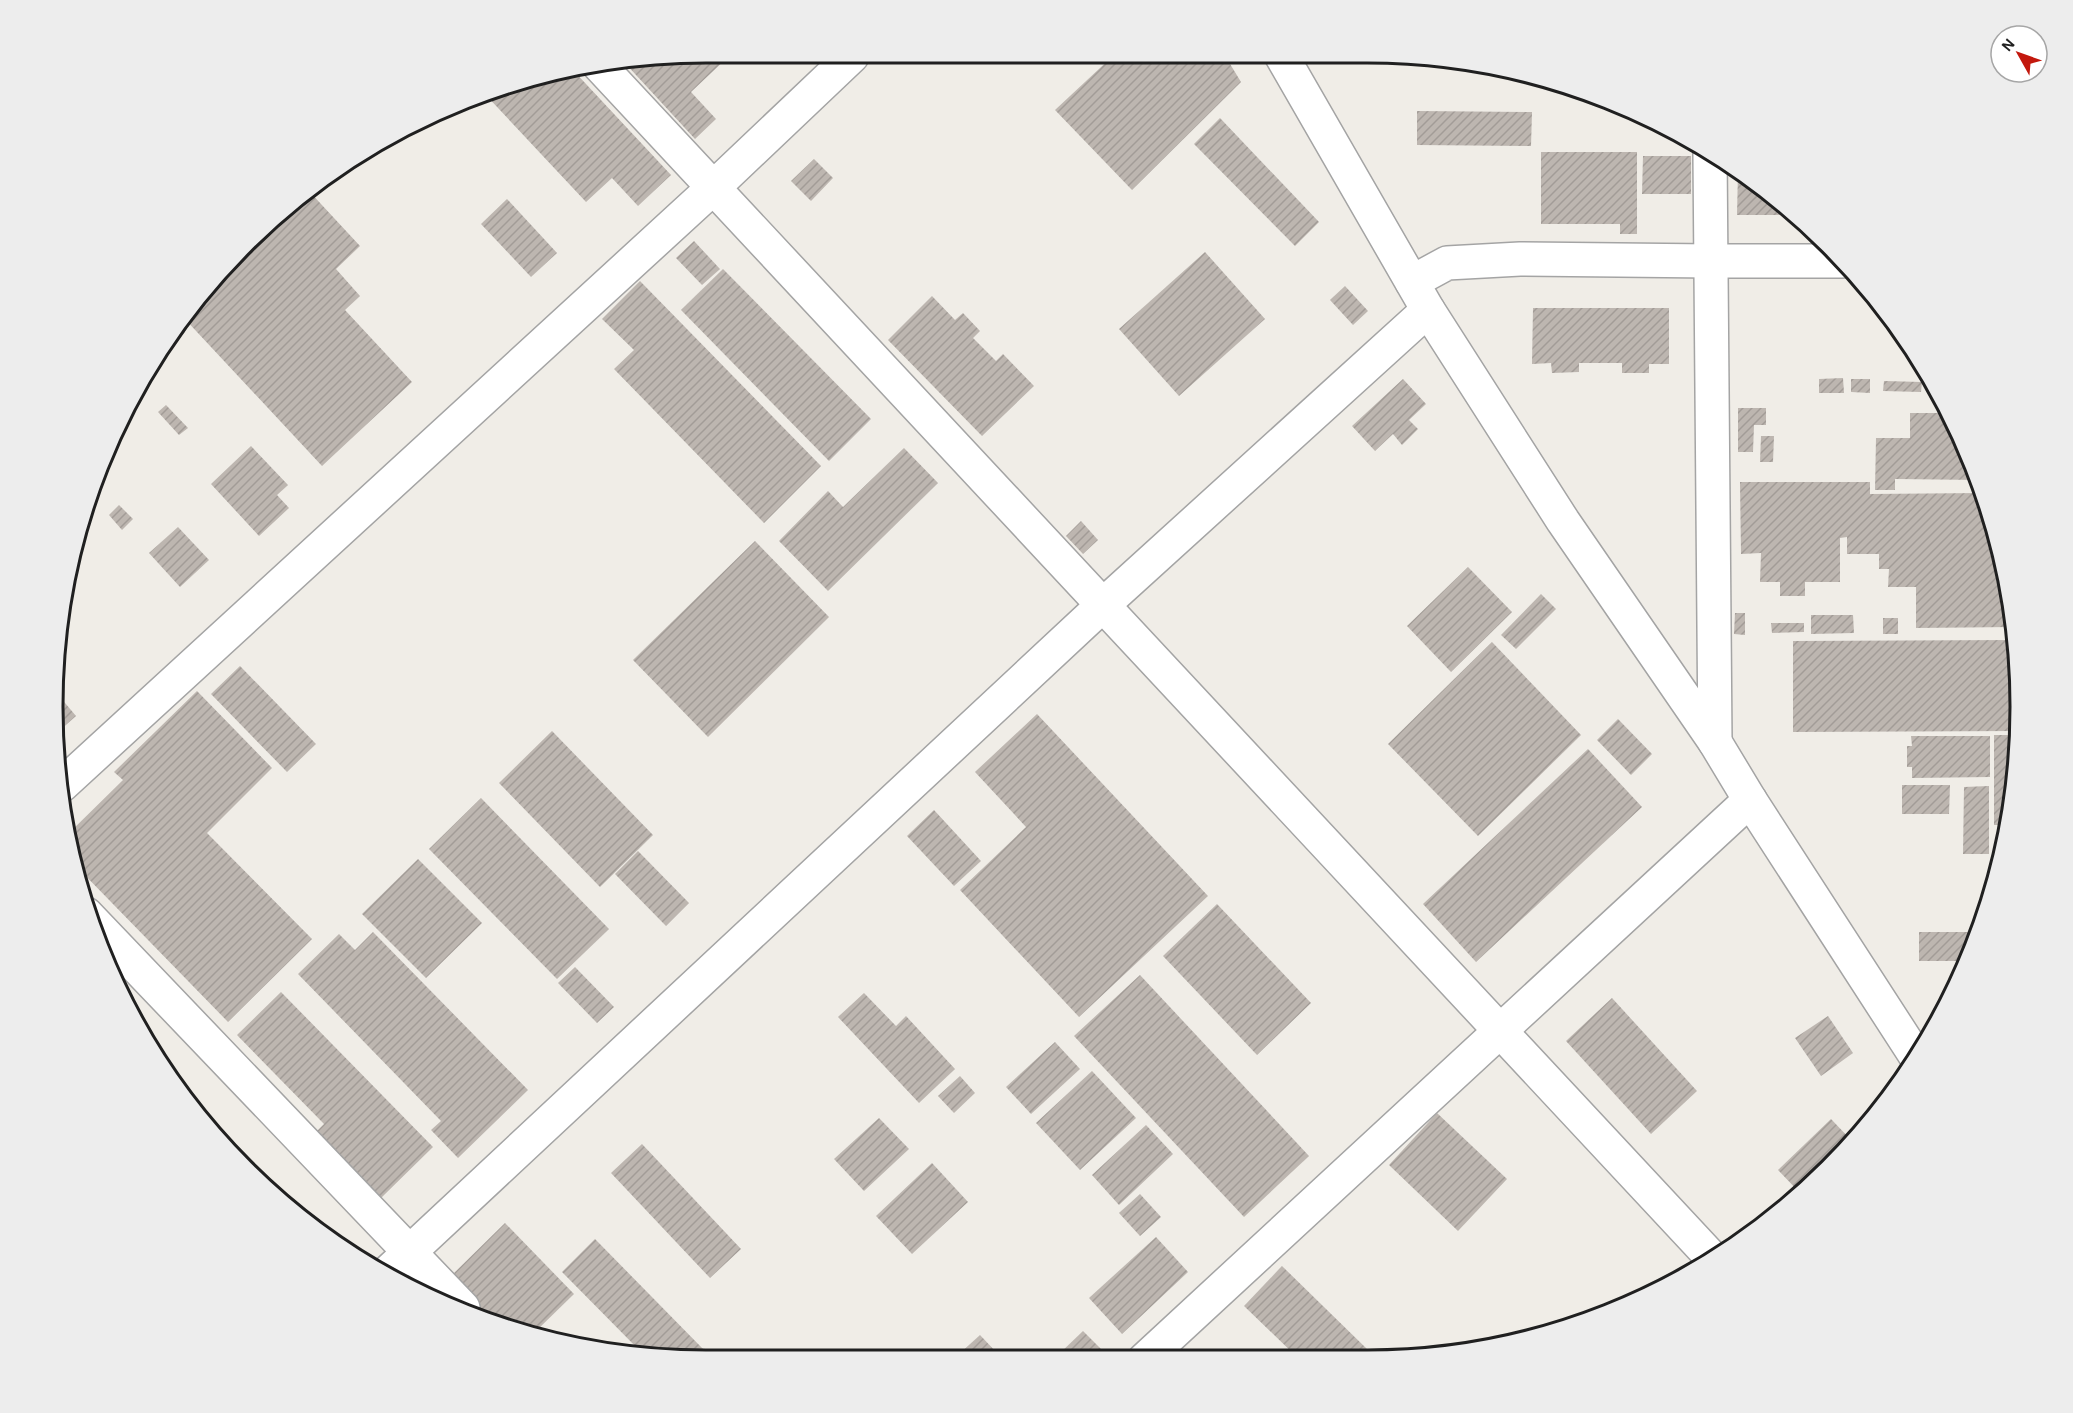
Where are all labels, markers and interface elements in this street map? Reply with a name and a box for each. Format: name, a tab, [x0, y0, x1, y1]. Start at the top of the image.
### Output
north arrow	[1989, 24, 2049, 84]
text: N	[1999, 36, 2018, 54]

